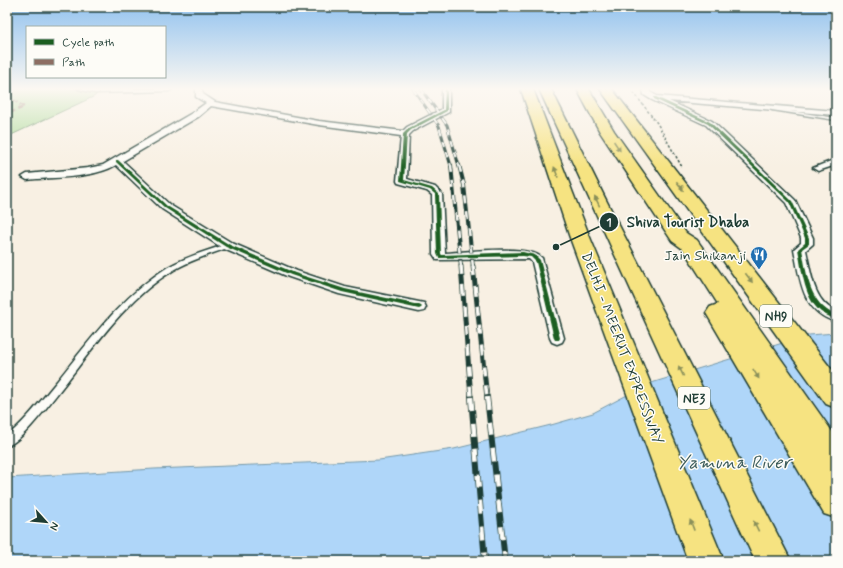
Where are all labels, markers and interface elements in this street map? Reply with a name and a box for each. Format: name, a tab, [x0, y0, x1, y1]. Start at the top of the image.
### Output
legend	[26, 26, 166, 78]
text: Cycle path	[62, 35, 114, 51]
text: Path	[62, 55, 85, 71]
one-way arrow	[613, 141, 621, 151]
one-way arrow	[552, 166, 558, 178]
one-way arrow	[676, 181, 684, 191]
one-way arrow	[594, 195, 600, 207]
callout: Shiva Tourist Dhaba	[599, 209, 757, 236]
text: Shiva Tourist Dhaba	[627, 213, 749, 233]
text: 1	[606, 215, 612, 231]
restaurant icon: Jain Shikanji	[749, 245, 769, 270]
place label: Jain Shikanji	[664, 247, 746, 265]
street label: DELHI - MEERUT EXPRESSWAY	[577, 249, 667, 447]
one-way arrow	[744, 272, 753, 283]
road number: NH9	[760, 305, 792, 327]
one-way arrow	[678, 366, 684, 377]
one-way arrow	[752, 368, 759, 380]
road number: NE3	[678, 387, 710, 409]
water label: Yamuna River	[677, 451, 793, 475]
north arrow	[26, 502, 66, 542]
one-way arrow	[688, 518, 694, 530]
text: N	[46, 520, 62, 533]
one-way arrow	[753, 520, 759, 532]

